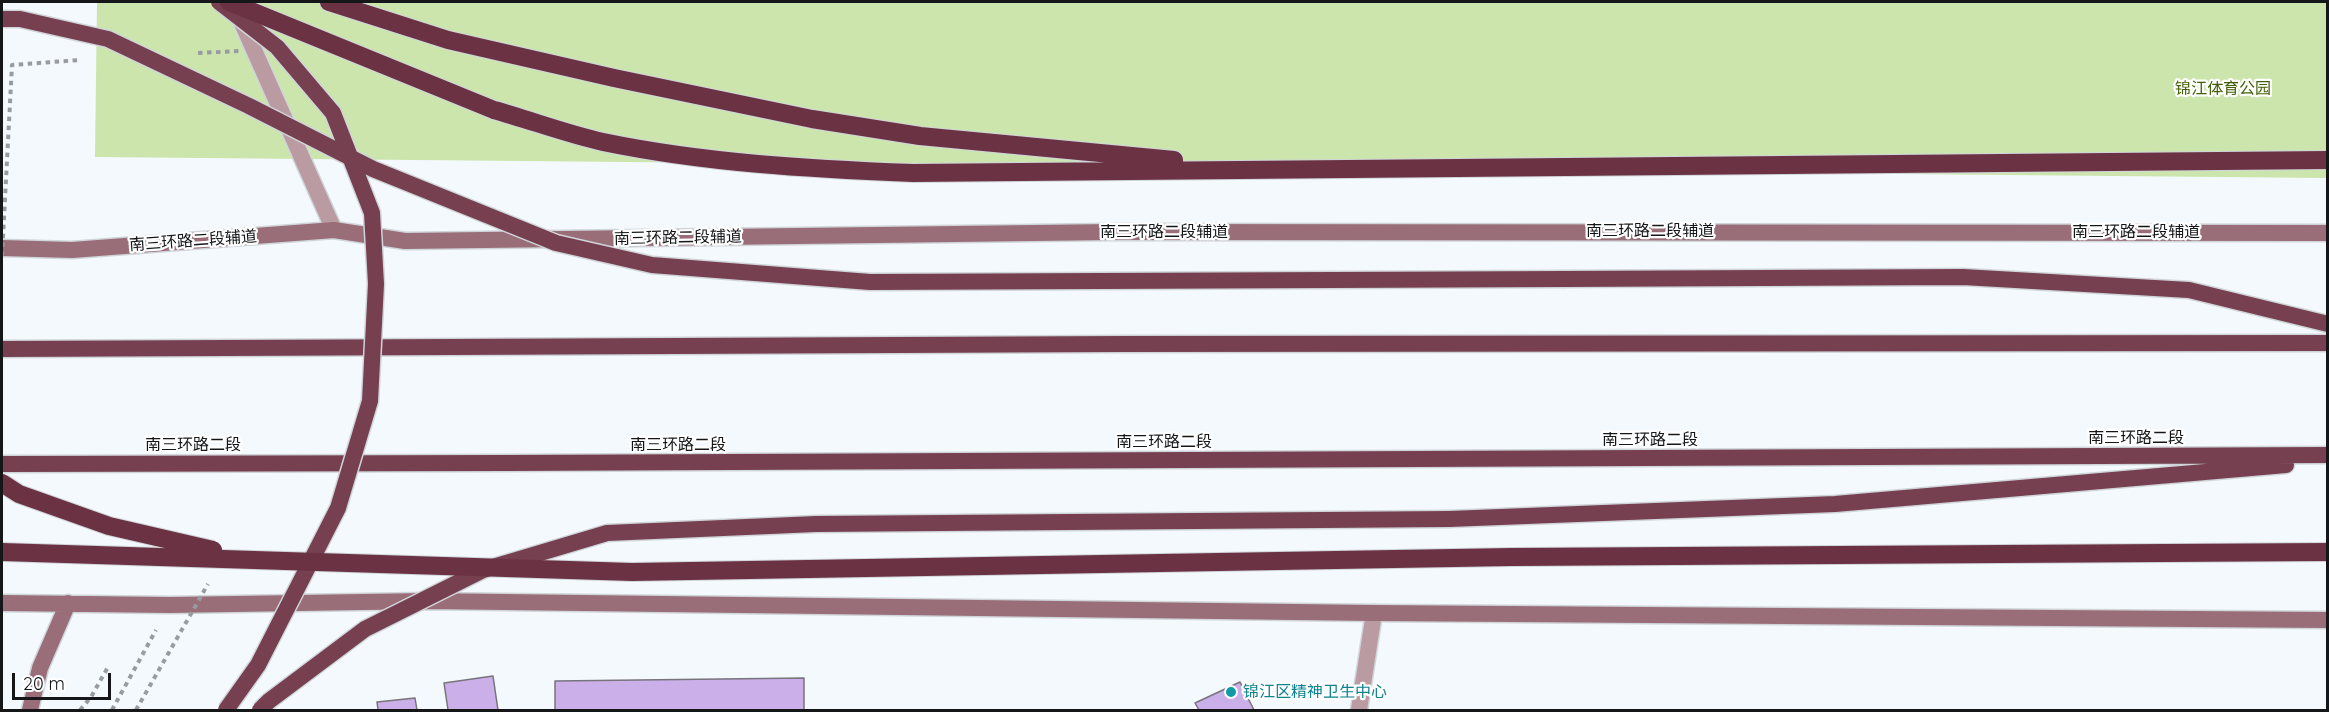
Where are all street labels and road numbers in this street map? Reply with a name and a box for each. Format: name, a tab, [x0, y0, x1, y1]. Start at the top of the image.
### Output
street label: 南三环路二段辅道	[1586, 221, 1714, 241]
street label: 南三环路二段辅道	[1100, 222, 1228, 242]
street label: 南三环路二段辅道	[2072, 222, 2200, 242]
street label: 南三环路二段辅道	[128, 227, 258, 255]
street label: 南三环路二段辅道	[614, 227, 742, 249]
street label: 南三环路二段	[2088, 428, 2184, 448]
street label: 南三环路二段	[1602, 430, 1698, 450]
street label: 南三环路二段	[1116, 432, 1212, 452]
street label: 南三环路二段	[145, 435, 241, 455]
street label: 南三环路二段	[630, 435, 726, 455]

